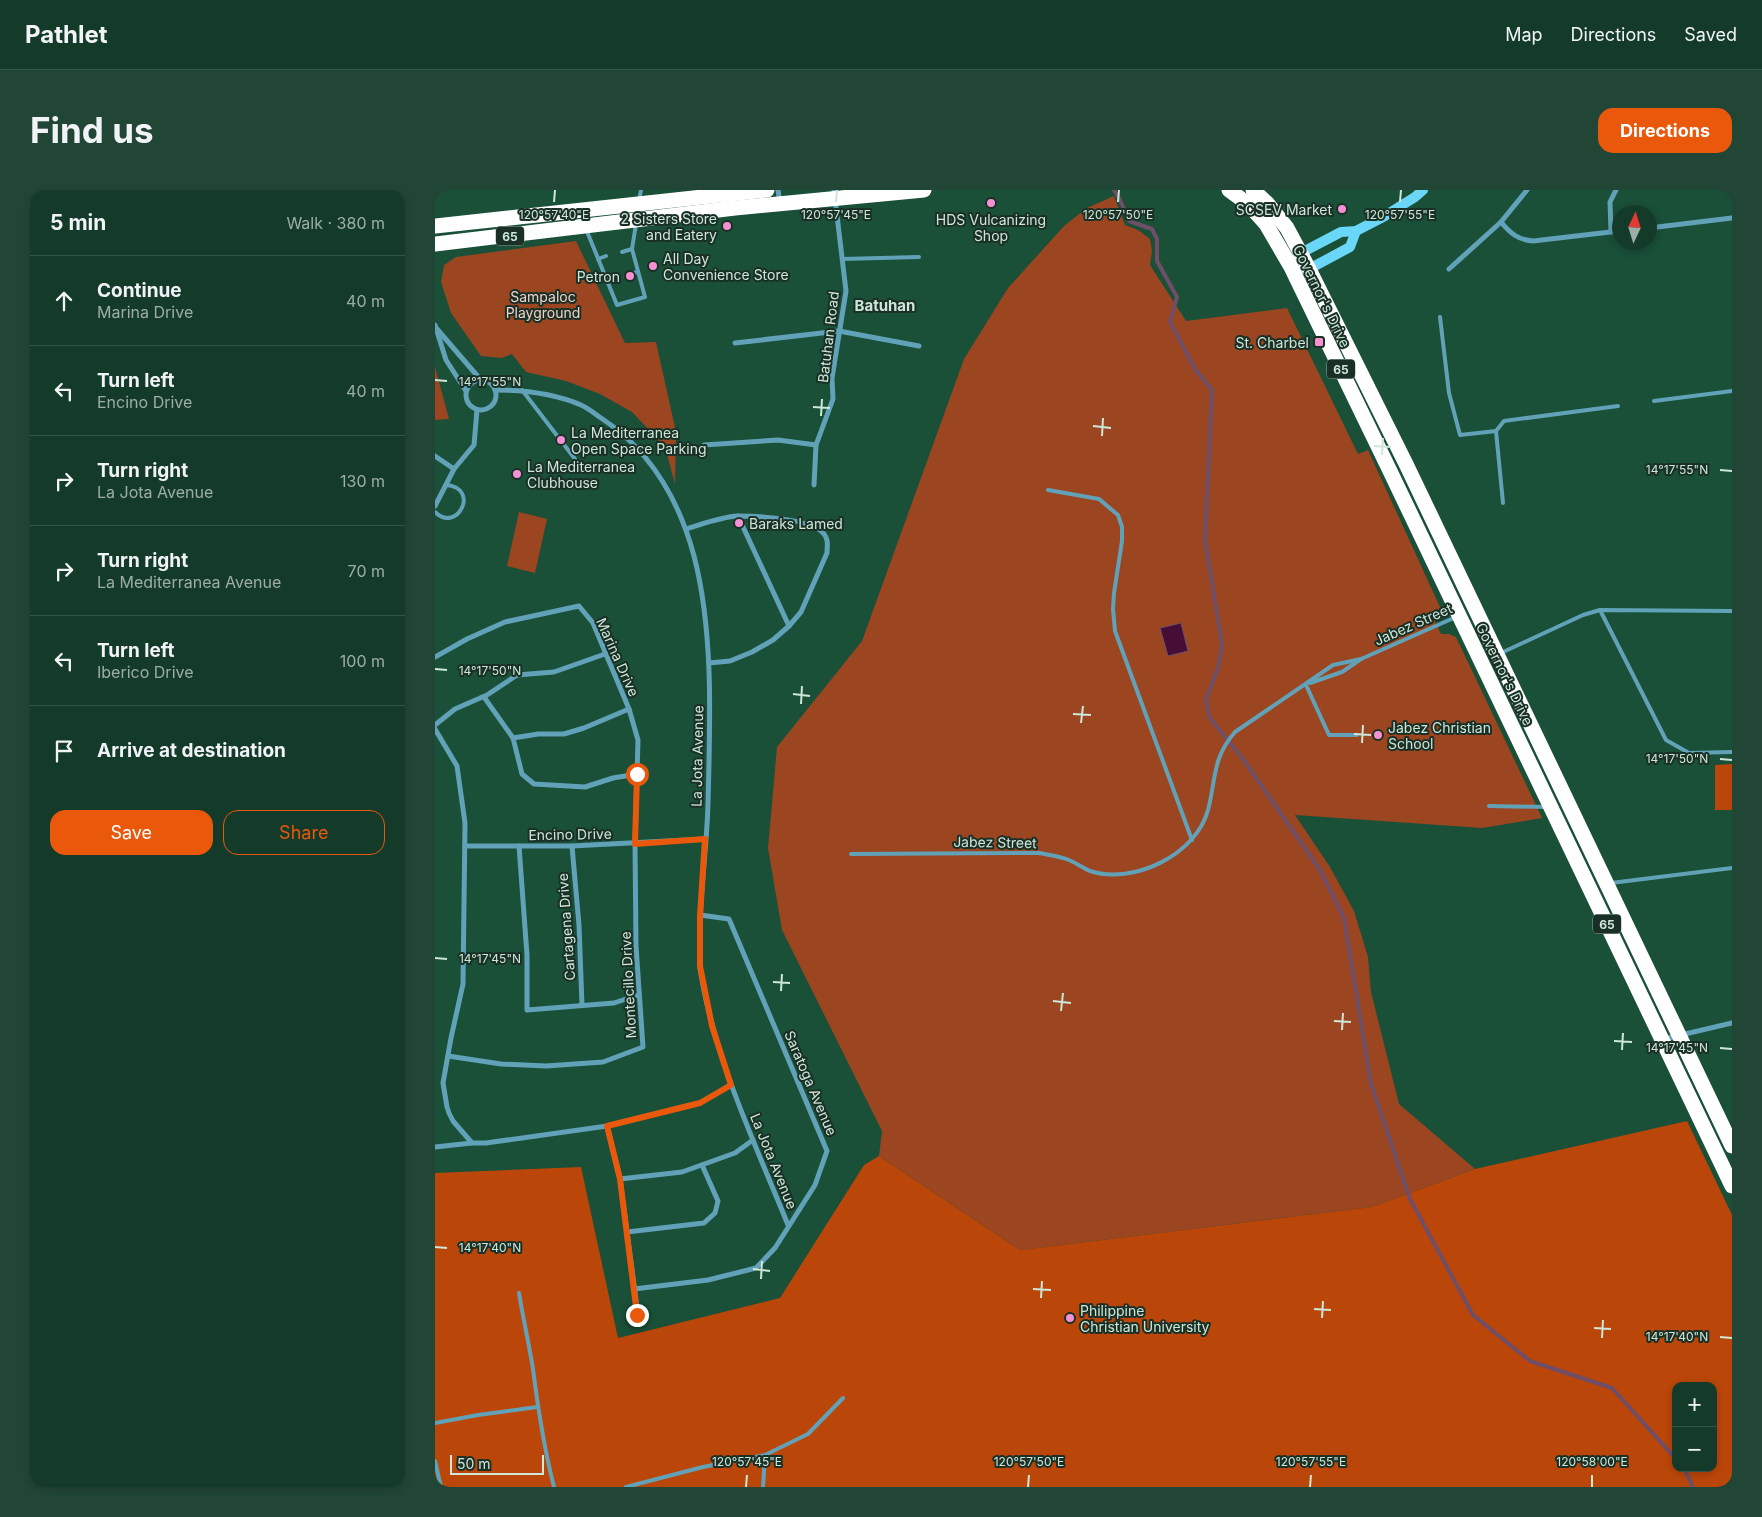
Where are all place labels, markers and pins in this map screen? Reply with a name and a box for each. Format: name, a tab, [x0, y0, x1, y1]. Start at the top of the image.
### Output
marker: HDS Vulcanizing Shop	[985, 197, 997, 209]
place label: SCSEV Market	[1236, 201, 1332, 218]
marker: SCSEV Market	[1336, 203, 1348, 215]
place label: 2 Sisters Store and Eatery	[621, 210, 717, 243]
place label: HDS Vulcanizing Shop	[936, 211, 1046, 244]
marker: 2 Sisters Store and Eatery	[721, 220, 733, 232]
place label: All Day Convenience Store	[663, 250, 789, 283]
marker: All Day Convenience Store	[647, 260, 659, 272]
place label: Petron	[577, 268, 620, 285]
marker: Petron	[624, 270, 636, 282]
place label: St. Charbel	[1235, 334, 1309, 351]
marker: St. Charbel	[1313, 336, 1325, 348]
place label: La Mediterranea Open Space Parking	[571, 424, 707, 457]
marker: La Mediterranea Open Space Parking	[555, 434, 567, 446]
place label: La Mediterranea Clubhouse	[527, 458, 635, 491]
marker: La Mediterranea Clubhouse	[511, 468, 523, 480]
place label: Baraks Lamed	[749, 515, 843, 532]
marker: Baraks Lamed	[733, 517, 745, 529]
place label: Jabez Christian School	[1388, 719, 1491, 752]
marker: Jabez Christian School	[1372, 729, 1384, 741]
place label: Philippine Christian University	[1080, 1302, 1210, 1335]
marker: Philippine Christian University	[1064, 1312, 1076, 1324]

